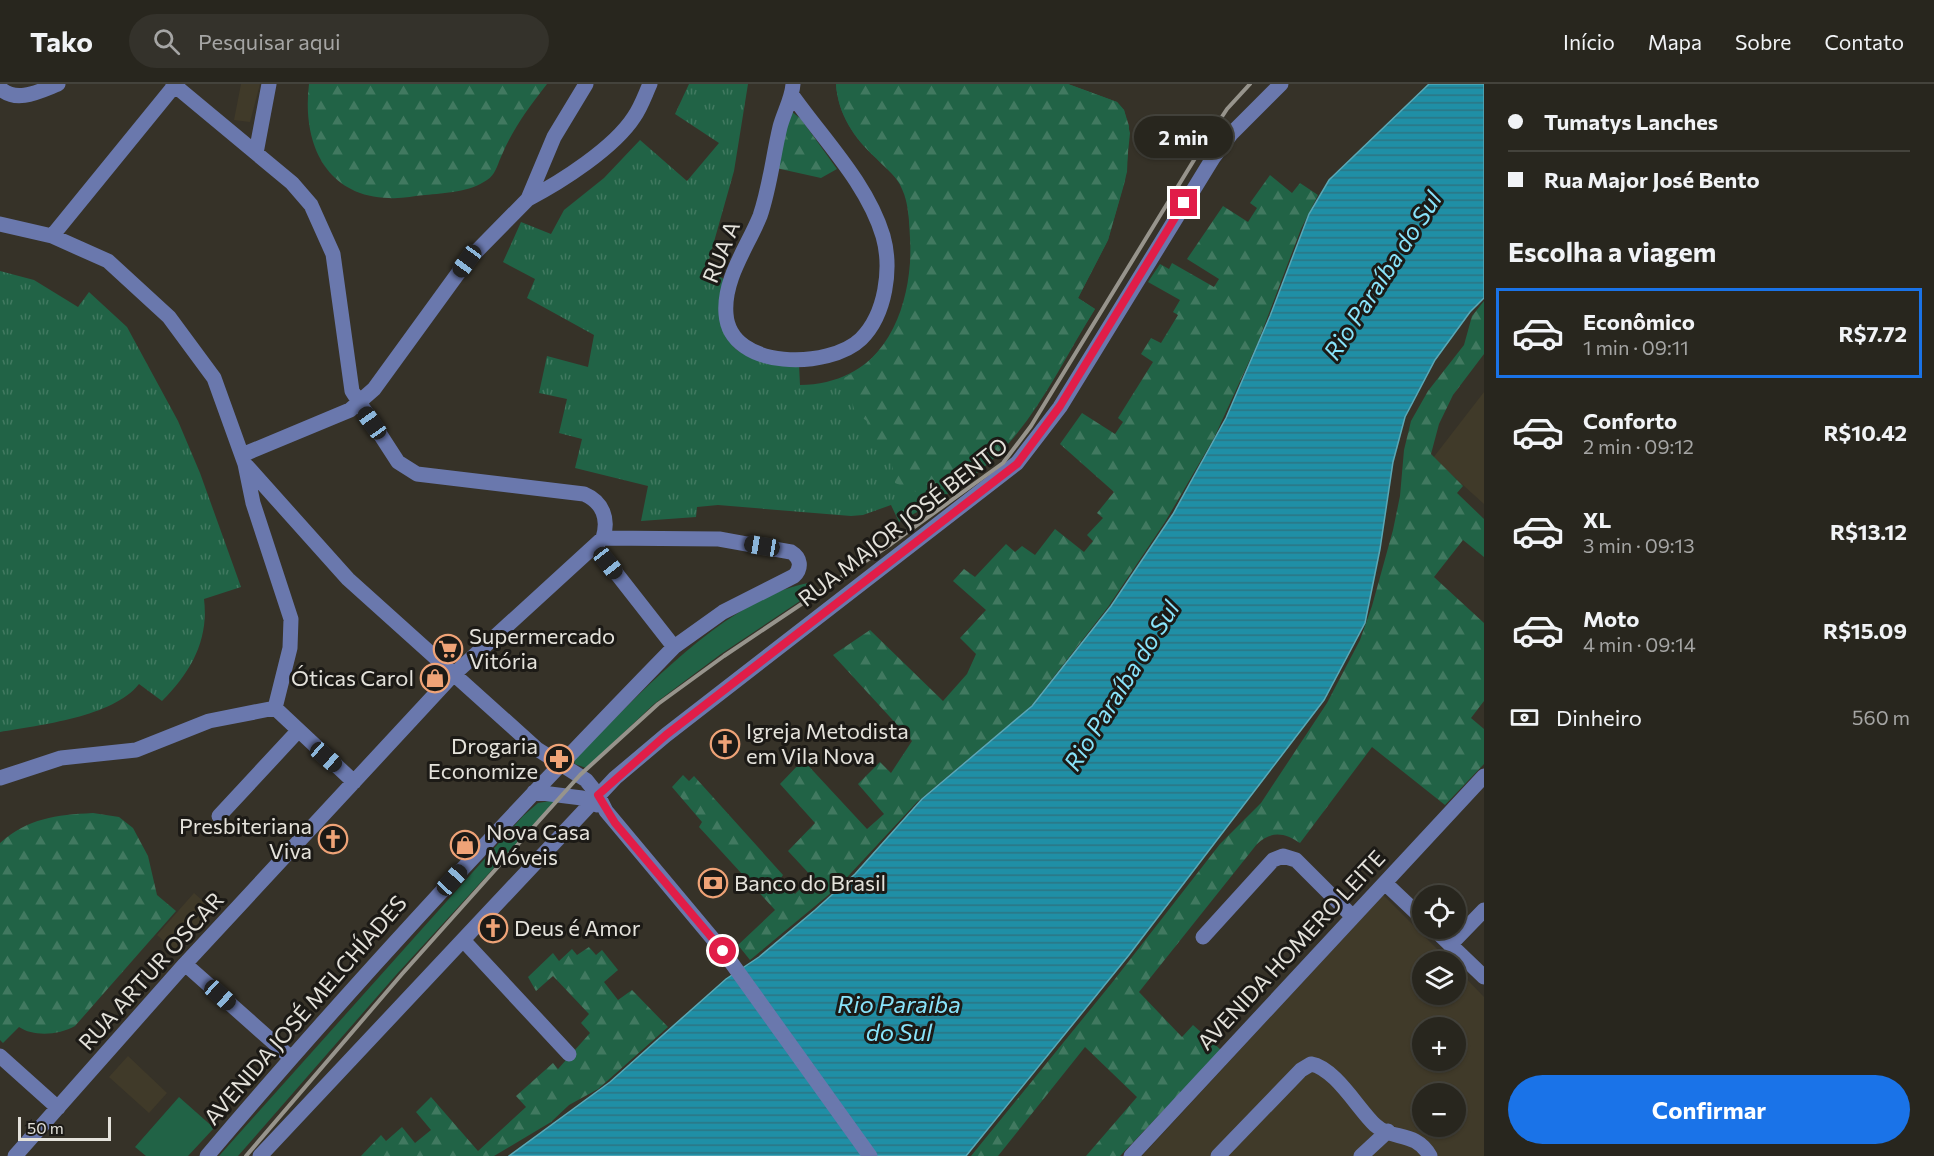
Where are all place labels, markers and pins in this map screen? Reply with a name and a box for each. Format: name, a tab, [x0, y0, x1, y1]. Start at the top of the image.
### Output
place label: Supermercado Vitória	[469, 622, 615, 674]
supermarket icon: Supermercado Vitória	[432, 633, 464, 665]
shop icon: Óticas Carol	[419, 662, 451, 694]
place label: Óticas Carol	[291, 664, 414, 691]
place label: Igreja Metodista em Vila Nova	[746, 717, 909, 769]
church icon: Igreja Metodista em Vila Nova	[709, 728, 741, 760]
place label: Drogaria Economize	[428, 732, 538, 784]
pharmacy icon: Drogaria Economize	[543, 743, 575, 775]
place label: Presbiteriana Viva	[179, 812, 312, 864]
place label: Nova Casa Móveis	[486, 818, 590, 870]
church icon: Presbiteriana Viva	[317, 823, 349, 855]
shop icon: Nova Casa Móveis	[449, 829, 481, 861]
bank icon: Banco do Brasil	[697, 867, 729, 899]
place label: Banco do Brasil	[734, 869, 886, 896]
church icon: Deus é Amor	[477, 912, 509, 944]
place label: Deus é Amor	[514, 914, 641, 941]

